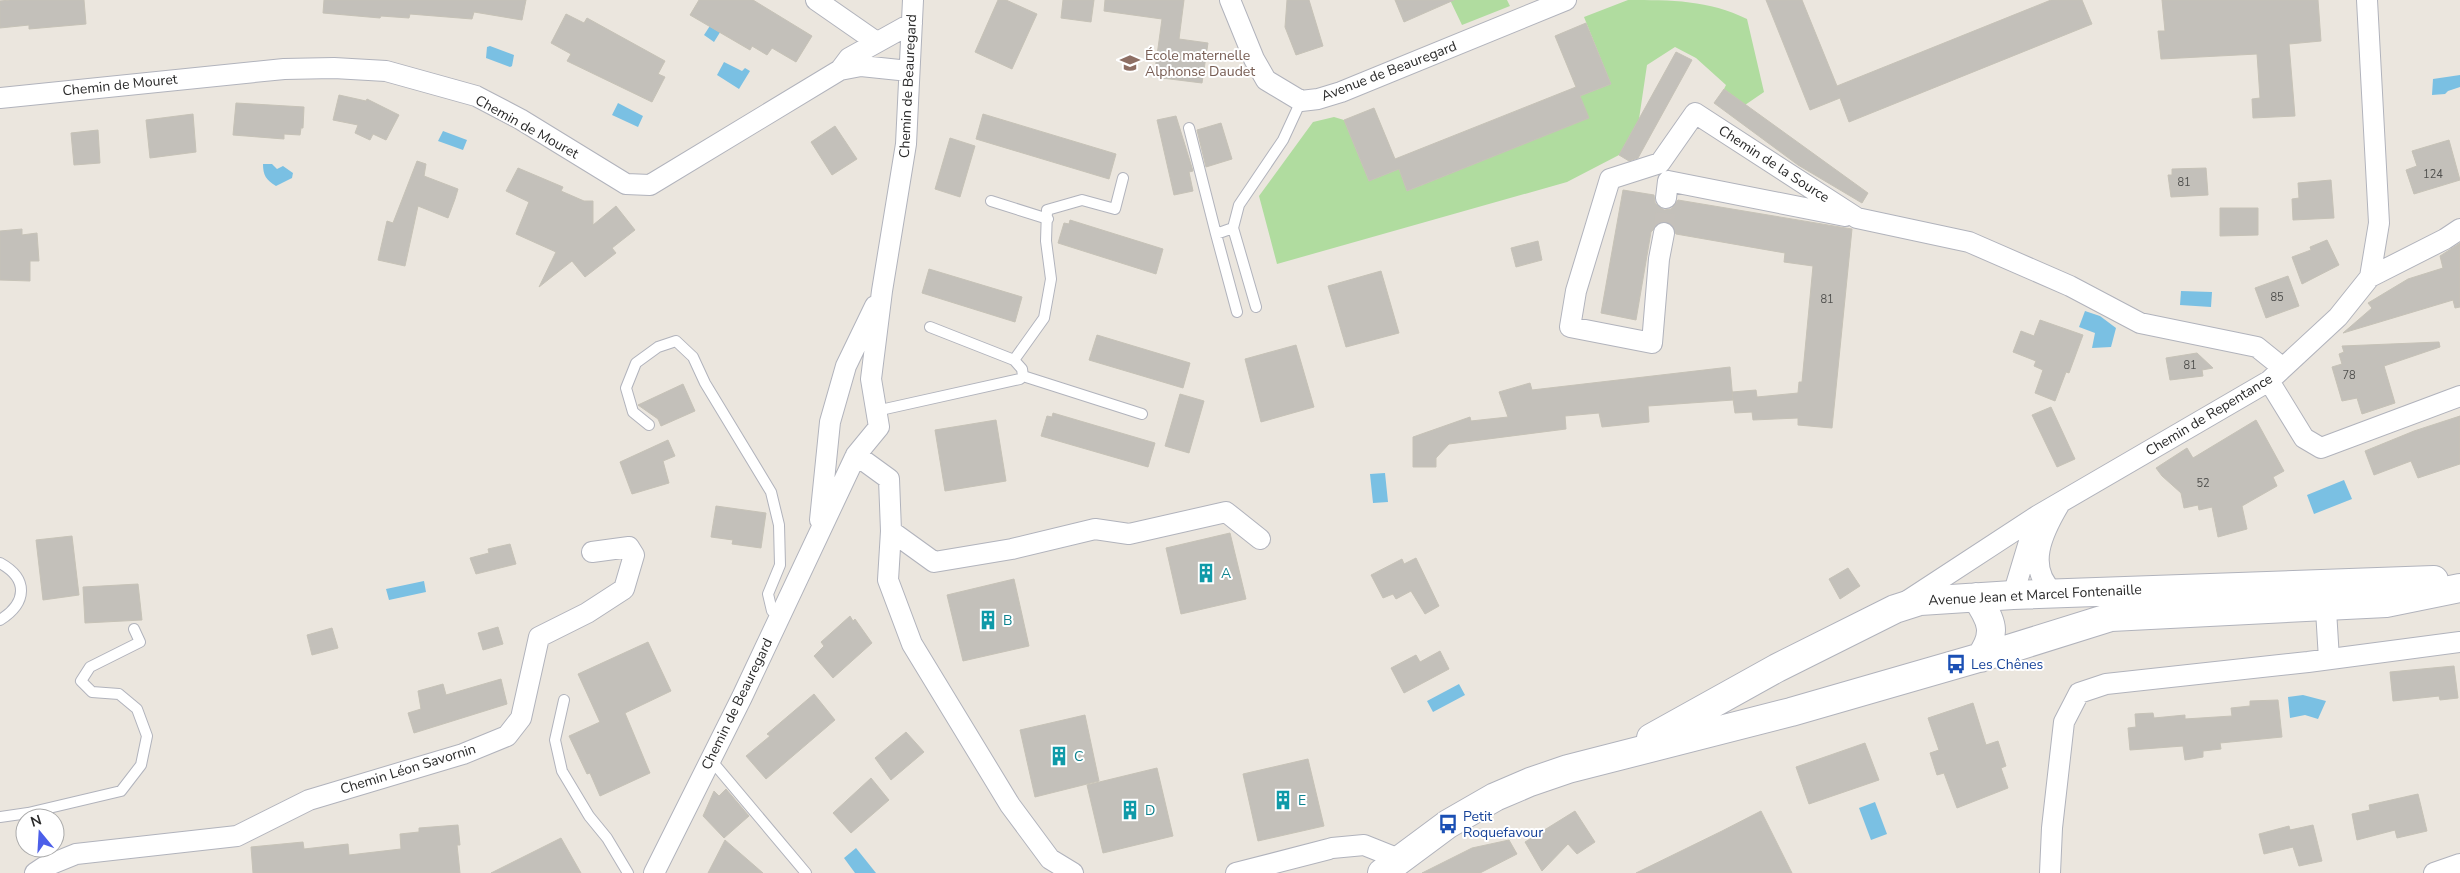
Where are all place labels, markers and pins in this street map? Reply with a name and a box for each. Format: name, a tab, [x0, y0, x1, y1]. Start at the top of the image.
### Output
place label: École maternelle Alphonse Daudet	[1145, 46, 1255, 81]
school or university icon: École maternelle Alphonse Daudet	[1119, 52, 1141, 74]
building icon: A	[1195, 562, 1217, 584]
place label: A	[1221, 564, 1231, 583]
building icon: B	[977, 609, 999, 631]
place label: B	[1003, 611, 1012, 630]
bus stop icon: Les Chênes	[1945, 653, 1967, 675]
place label: Les Chênes	[1971, 655, 2044, 674]
building icon: C	[1048, 745, 1070, 767]
place label: C	[1074, 747, 1083, 766]
building icon: E	[1272, 789, 1294, 811]
place label: E	[1298, 791, 1306, 810]
building icon: D	[1119, 799, 1141, 821]
place label: D	[1145, 801, 1155, 820]
place label: Petit Roquefavour	[1463, 807, 1543, 842]
bus stop icon: Petit Roquefavour	[1437, 813, 1459, 835]

